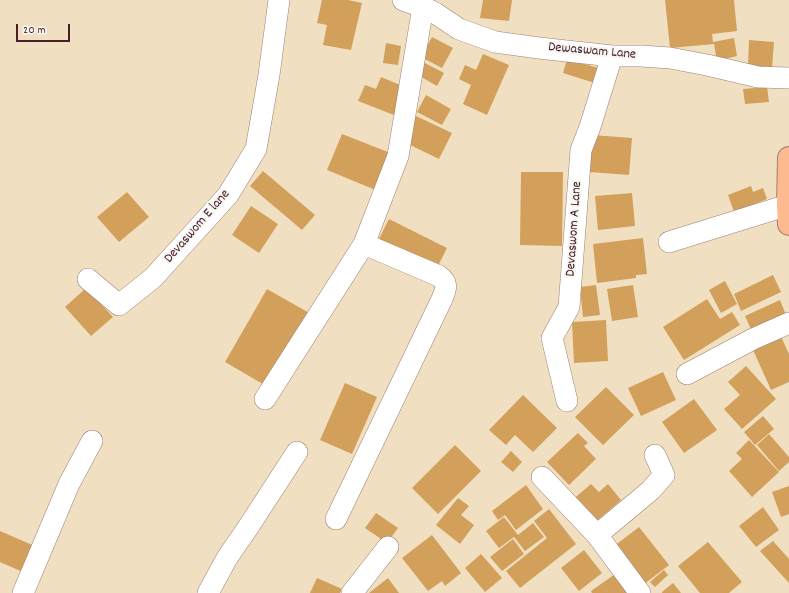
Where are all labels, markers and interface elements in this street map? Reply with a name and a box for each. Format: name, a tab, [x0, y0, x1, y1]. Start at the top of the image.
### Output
scale bar	[18, 16, 72, 42]
text: 20 m	[23, 22, 46, 39]
street label: Dewaswam Lane	[547, 40, 637, 64]
street label: Devaswom A Lane	[563, 181, 587, 277]
street label: Devaswom E lane	[162, 187, 234, 267]

